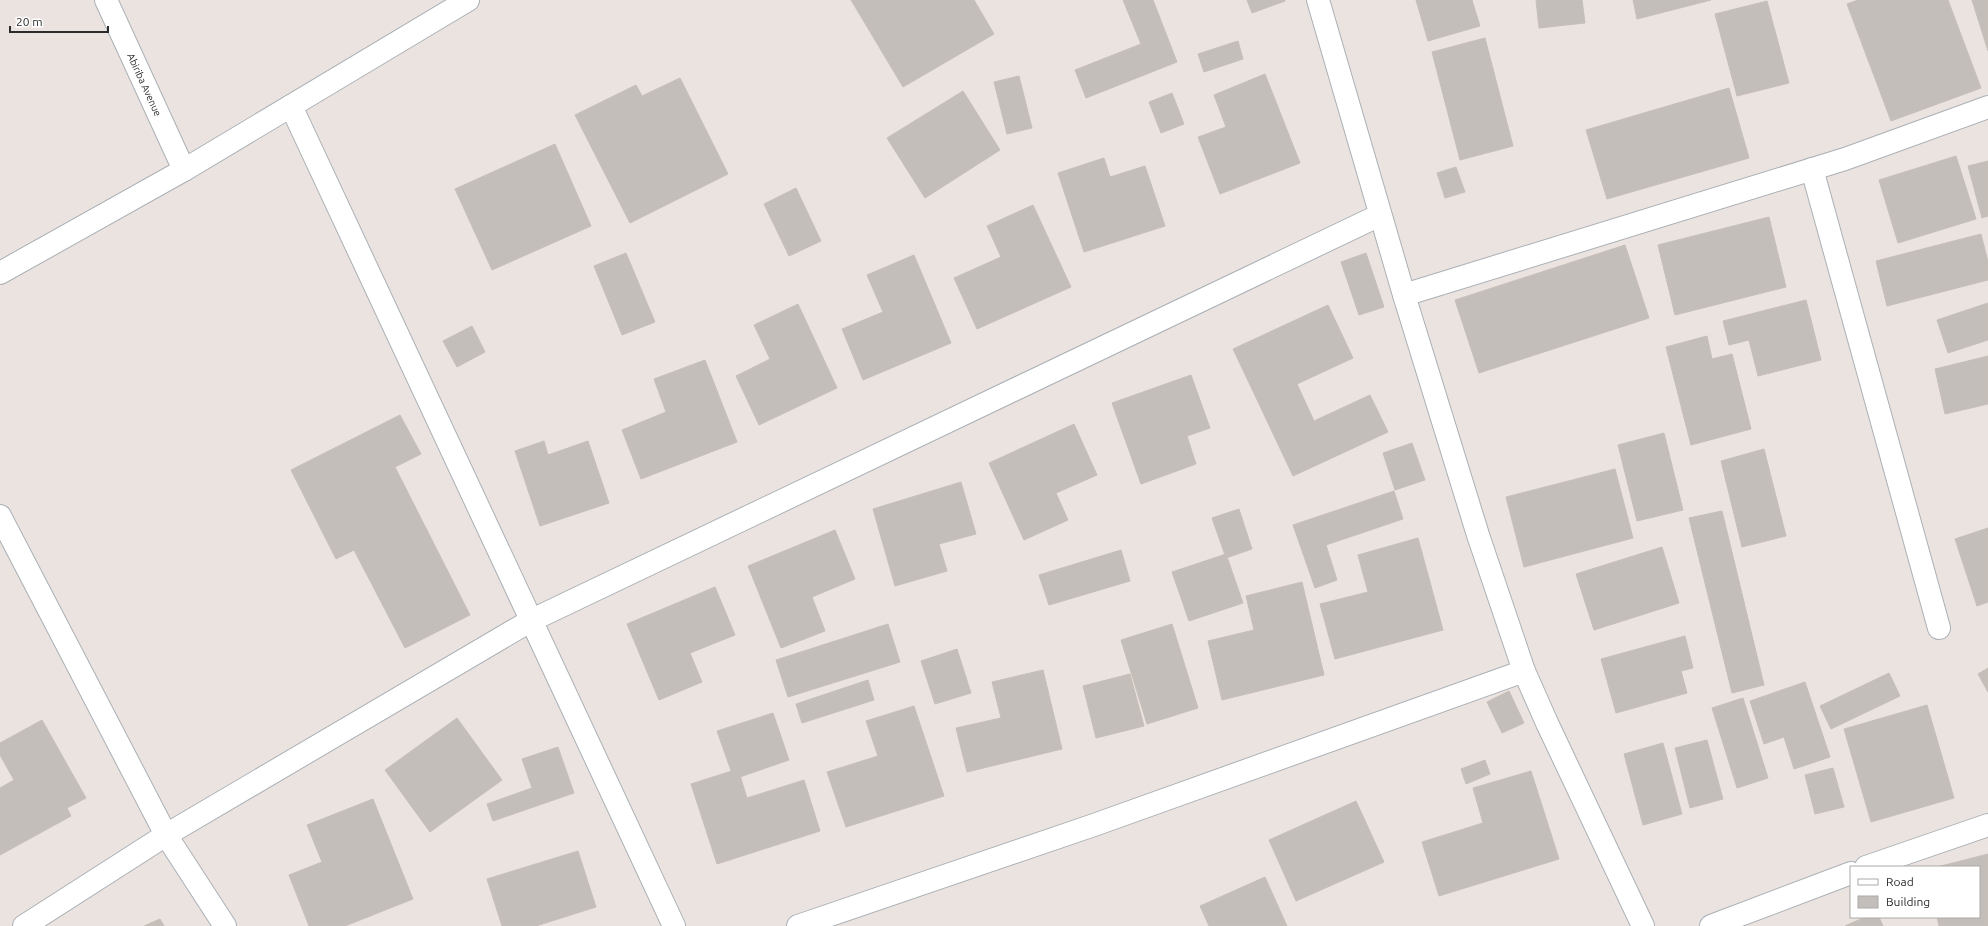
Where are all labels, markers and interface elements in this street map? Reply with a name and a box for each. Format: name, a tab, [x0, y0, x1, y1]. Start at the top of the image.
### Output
scale bar	[10, 8, 108, 34]
text: 20 m	[16, 15, 43, 28]
street label: Abiriba Avenue	[125, 52, 164, 118]
legend	[1850, 866, 1980, 918]
text: Road	[1886, 875, 1914, 888]
text: Building	[1886, 895, 1930, 908]

